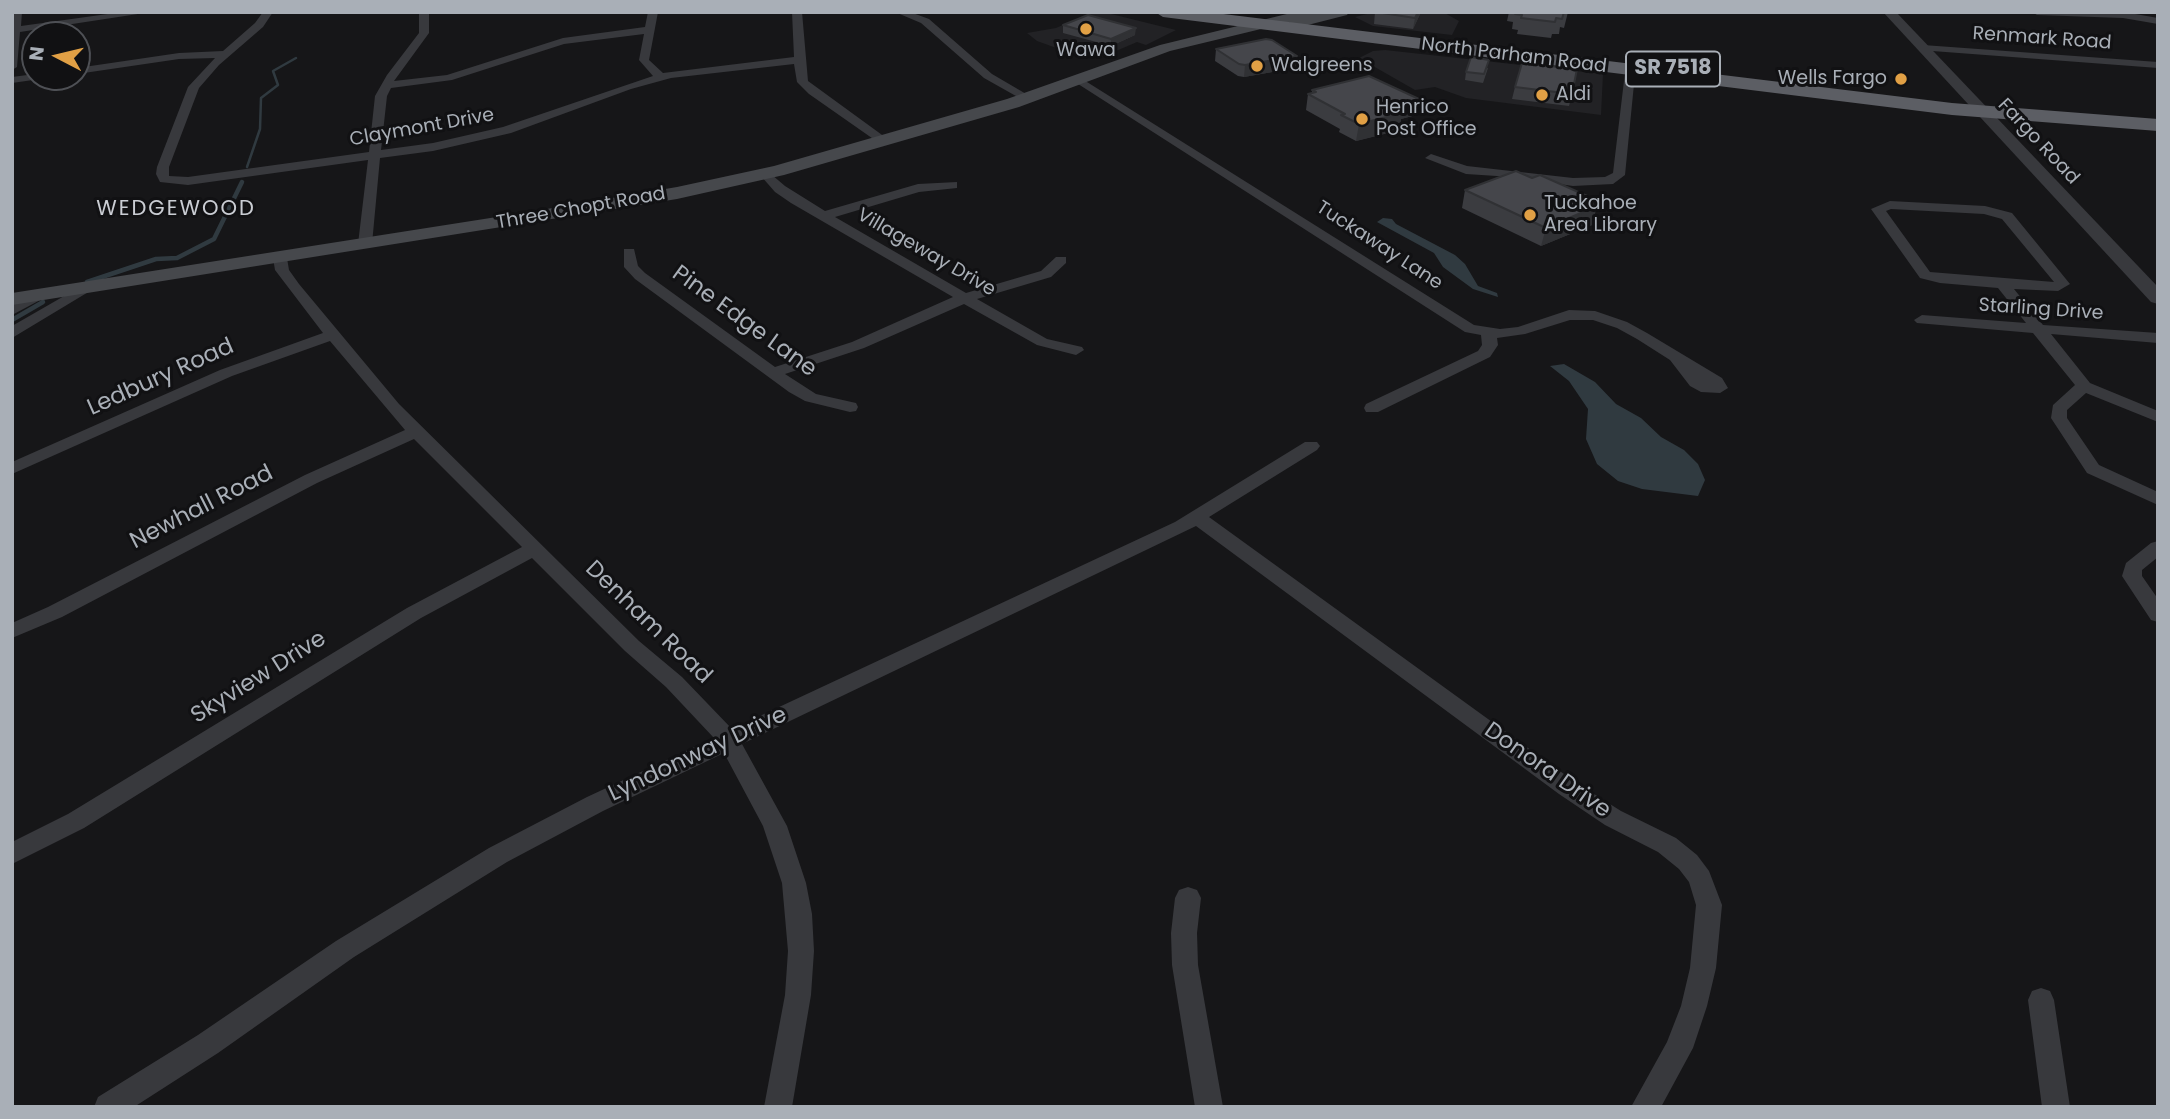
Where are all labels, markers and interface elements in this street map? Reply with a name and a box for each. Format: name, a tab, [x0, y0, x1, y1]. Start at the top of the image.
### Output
north arrow	[21, 21, 91, 91]
marker: Wawa	[1078, 21, 1094, 37]
street label: Renmark Road	[1972, 23, 2112, 55]
street label: North Parham Road	[1420, 33, 1608, 79]
place label: Wawa	[1056, 40, 1116, 62]
text: N	[22, 45, 51, 62]
road number: SR 7518	[1626, 52, 1720, 86]
place label: Walgreens	[1271, 55, 1373, 77]
marker: Walgreens	[1249, 58, 1265, 74]
place label: Wells Fargo	[1778, 68, 1887, 90]
marker: Wells Fargo	[1893, 71, 1909, 87]
place label: Aldi	[1556, 84, 1591, 106]
marker: Aldi	[1534, 87, 1550, 103]
street label: Fargo Road	[1992, 94, 2084, 190]
place label: Henrico Post Office	[1376, 97, 1476, 141]
street label: Claymont Drive	[348, 104, 496, 152]
marker: Henrico Post Office	[1354, 111, 1370, 127]
street label: Three Chopt Road	[495, 183, 667, 235]
place label: Tuckahoe Area Library	[1544, 193, 1657, 237]
district label: WEDGEWOOD	[97, 197, 255, 223]
street label: Tuckaway Lane	[1312, 197, 1446, 295]
street label: Villageway Drive	[853, 204, 999, 302]
marker: Tuckahoe Area Library	[1522, 207, 1538, 223]
street label: Pine Edge Lane	[666, 260, 822, 384]
street label: Starling Drive	[1978, 294, 2104, 326]
street label: Ledbury Road	[83, 333, 239, 423]
street label: Newhall Road	[126, 460, 278, 556]
street label: Denham Road	[579, 556, 717, 690]
street label: Skyview Drive	[186, 626, 332, 730]
street label: Lyndonway Drive	[604, 702, 792, 808]
street label: Donora Drive	[1478, 717, 1616, 825]

